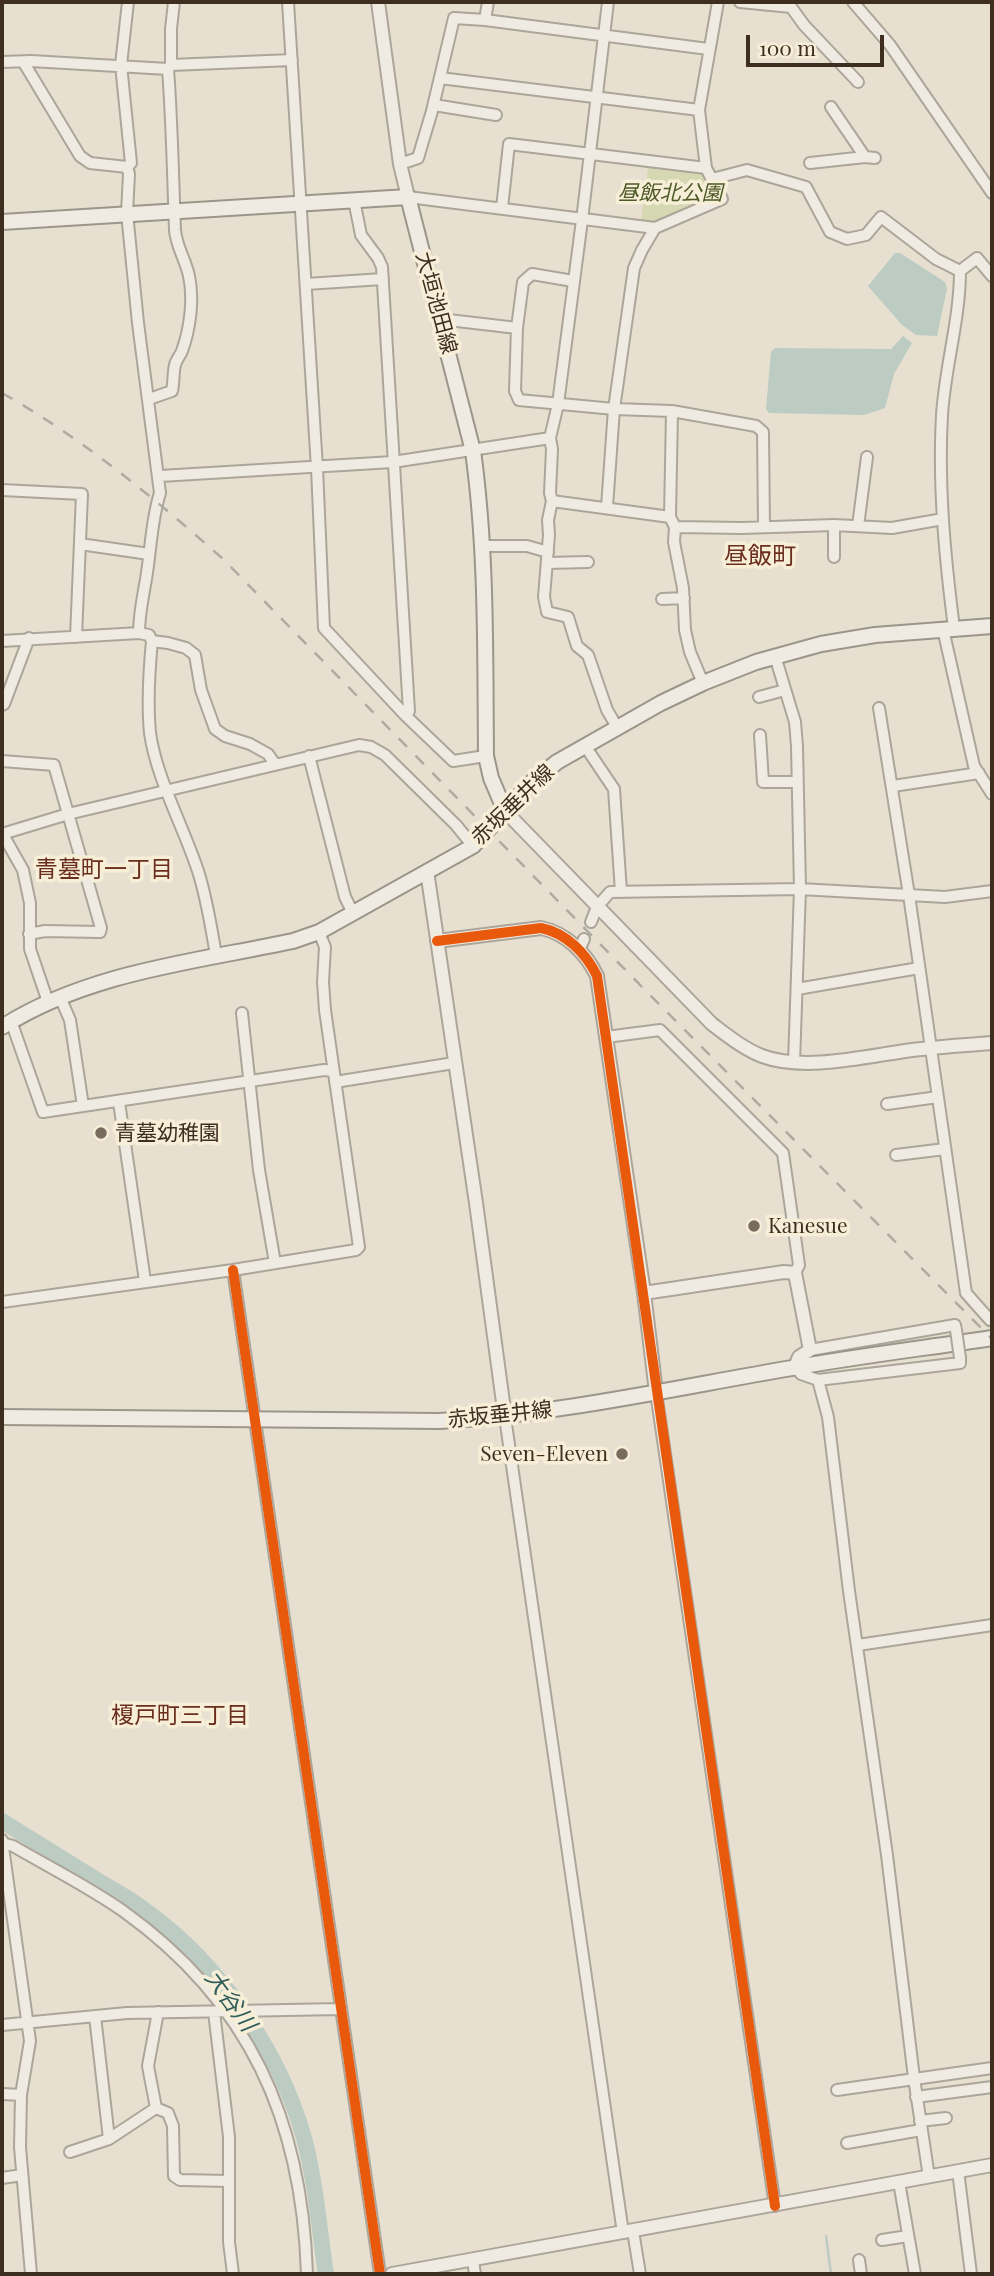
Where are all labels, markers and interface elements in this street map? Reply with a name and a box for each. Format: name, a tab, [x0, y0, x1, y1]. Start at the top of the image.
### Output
scale bar	[749, 21, 887, 65]
text: 100 m	[759, 33, 816, 61]
park label: 昼飯北公園	[618, 180, 722, 206]
street label: 大垣池田線	[410, 249, 462, 357]
district label: 昼飯町	[724, 543, 796, 571]
street label: 赤坂垂井線	[466, 759, 560, 851]
district label: 青墓町一丁目	[35, 856, 173, 884]
place label: 青墓幼稚園	[115, 1120, 220, 1146]
marker: 青墓幼稚園	[93, 1125, 109, 1141]
place label: Kanesue	[768, 1213, 848, 1239]
marker: Kanesue	[746, 1218, 762, 1234]
street label: 赤坂垂井線	[446, 1397, 554, 1433]
place label: Seven-Eleven	[480, 1441, 608, 1467]
marker: Seven-Eleven	[614, 1446, 630, 1462]
district label: 榎戸町三丁目	[111, 1702, 249, 1730]
water label: 大谷川	[199, 1965, 261, 2037]

